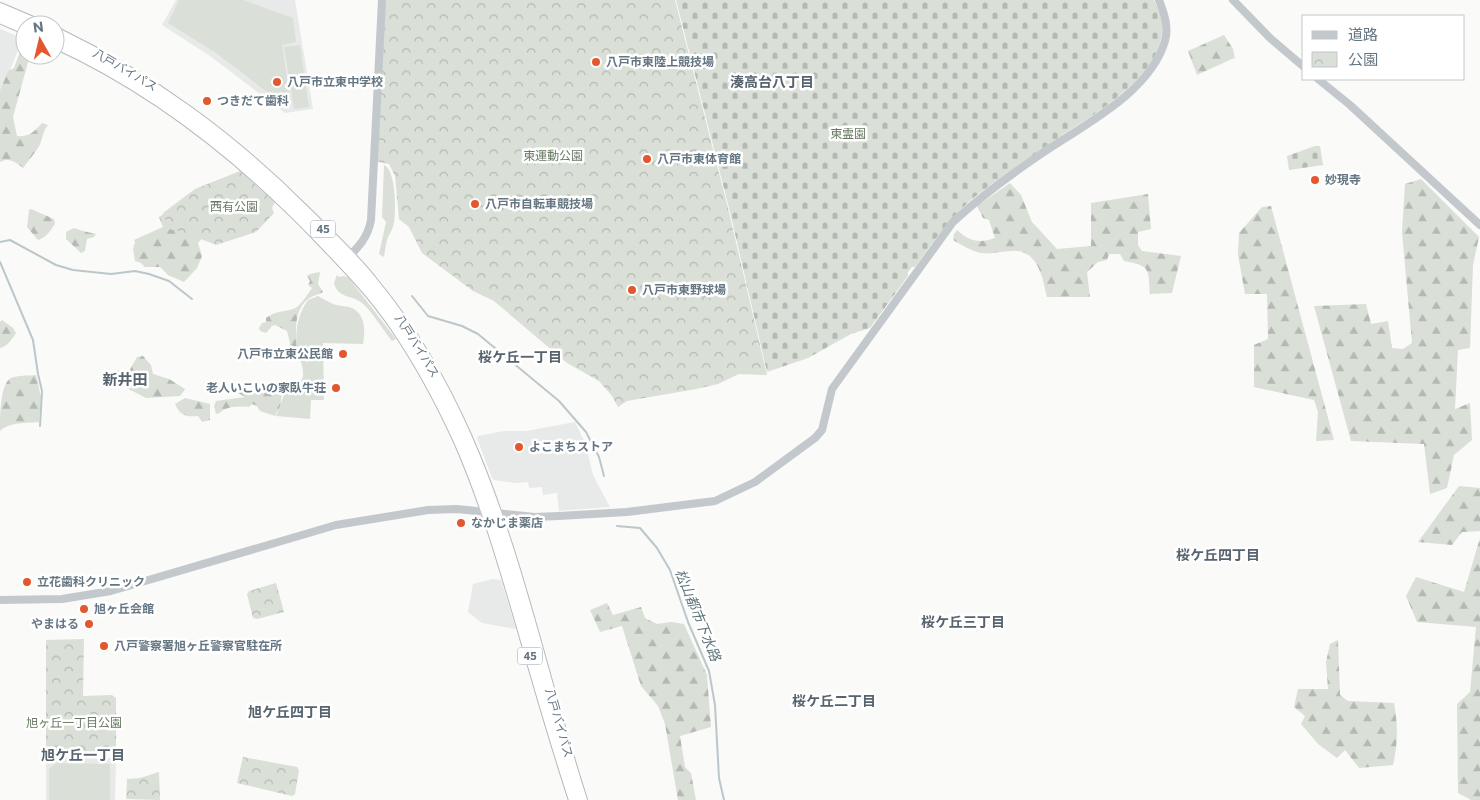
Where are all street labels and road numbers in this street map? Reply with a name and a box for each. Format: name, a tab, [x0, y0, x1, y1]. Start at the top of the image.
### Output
street label: 八戸バイパス	[91, 45, 160, 93]
road number: 45	[310, 220, 336, 238]
street label: 八戸バイパス	[393, 311, 443, 380]
road number: 45	[518, 648, 542, 664]
street label: 八戸バイパス	[543, 686, 577, 759]

